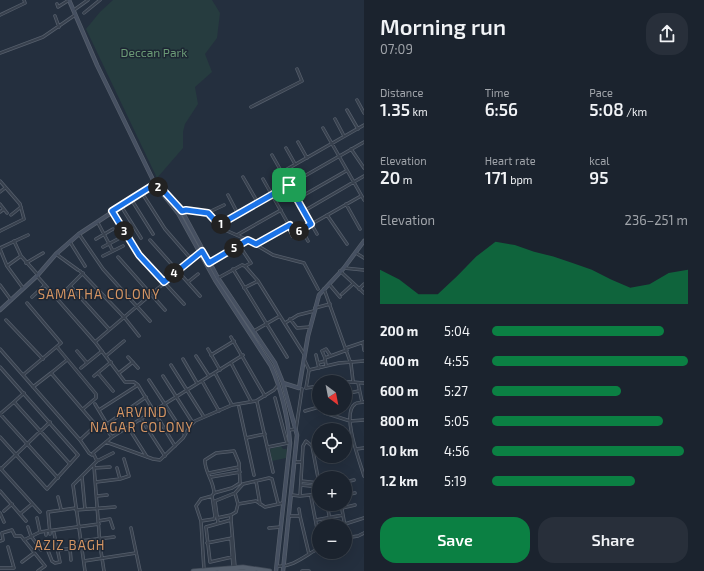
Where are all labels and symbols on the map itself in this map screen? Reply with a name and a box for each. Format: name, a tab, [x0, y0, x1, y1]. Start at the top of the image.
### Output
park label: Deccan Park	[121, 45, 187, 59]
pin	[272, 168, 306, 202]
pin: 2	[148, 177, 168, 197]
pin: 1	[211, 214, 231, 234]
pin: 3	[114, 221, 134, 241]
pin: 6	[289, 221, 309, 241]
pin: 5	[224, 238, 244, 258]
pin: 4	[164, 263, 184, 283]
district label: SAMATHA COLONY	[38, 286, 160, 302]
north arrow	[312, 375, 352, 415]
district label: ARVIND NAGAR COLONY	[90, 404, 194, 435]
district label: AZIZ BAGH	[34, 537, 106, 553]

